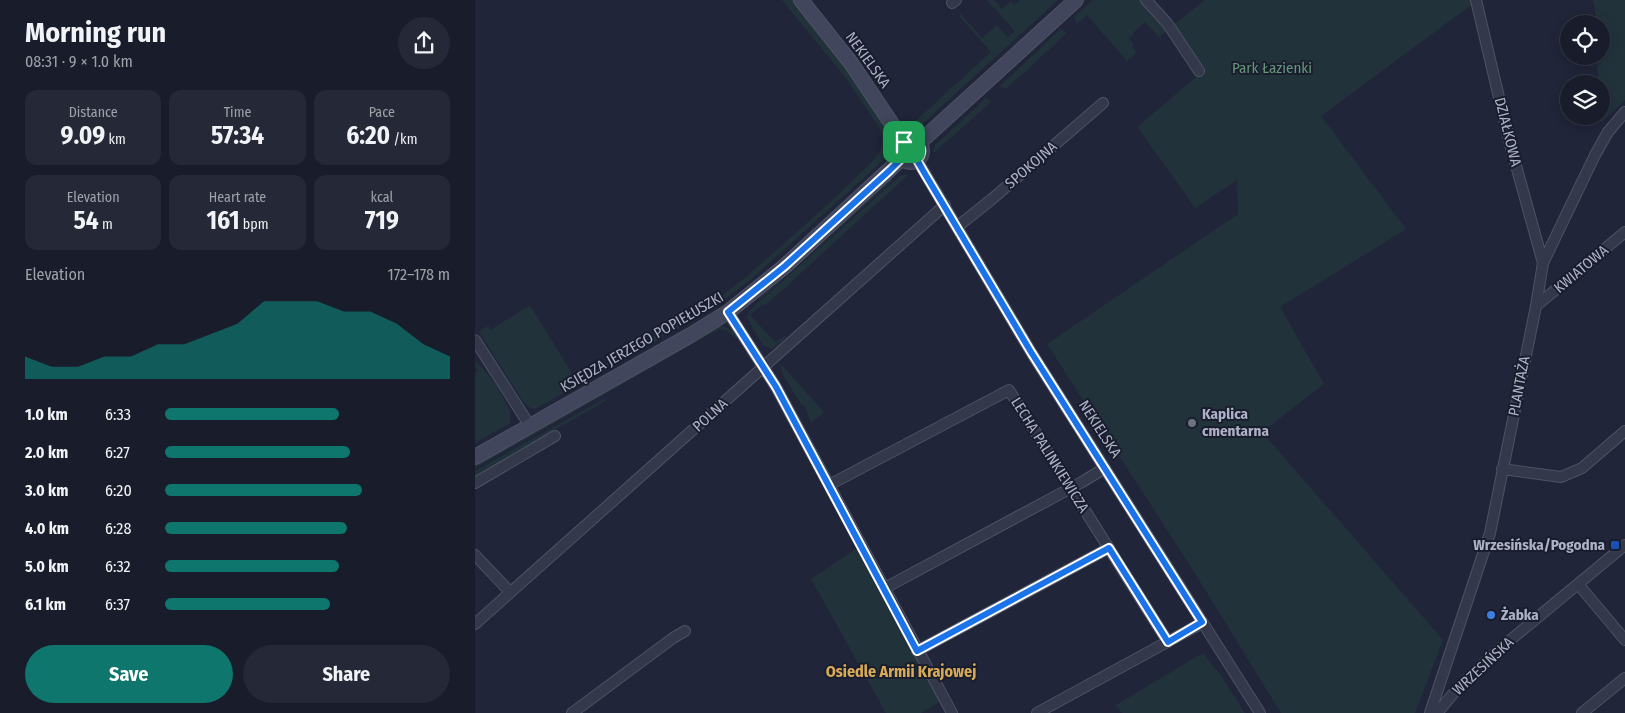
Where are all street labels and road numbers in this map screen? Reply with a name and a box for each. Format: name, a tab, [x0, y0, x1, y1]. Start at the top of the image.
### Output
street label: NEKIELSKA	[842, 29, 894, 92]
street label: DZIAŁKOWA	[1491, 96, 1525, 168]
street label: SPOKOJNA	[1001, 138, 1061, 192]
street label: KWIATOWA	[1550, 241, 1612, 297]
street label: KSIĘDZA JERZEGO POPIEŁUSZKI	[557, 288, 727, 396]
street label: PLANTAŻA	[1504, 354, 1534, 417]
street label: LECHA PALINKIEWICZA	[1007, 394, 1093, 516]
street label: POLNA	[689, 395, 731, 435]
street label: NEKIELSKA	[1075, 397, 1125, 461]
street label: WRZESIŃSKA	[1449, 633, 1517, 699]

